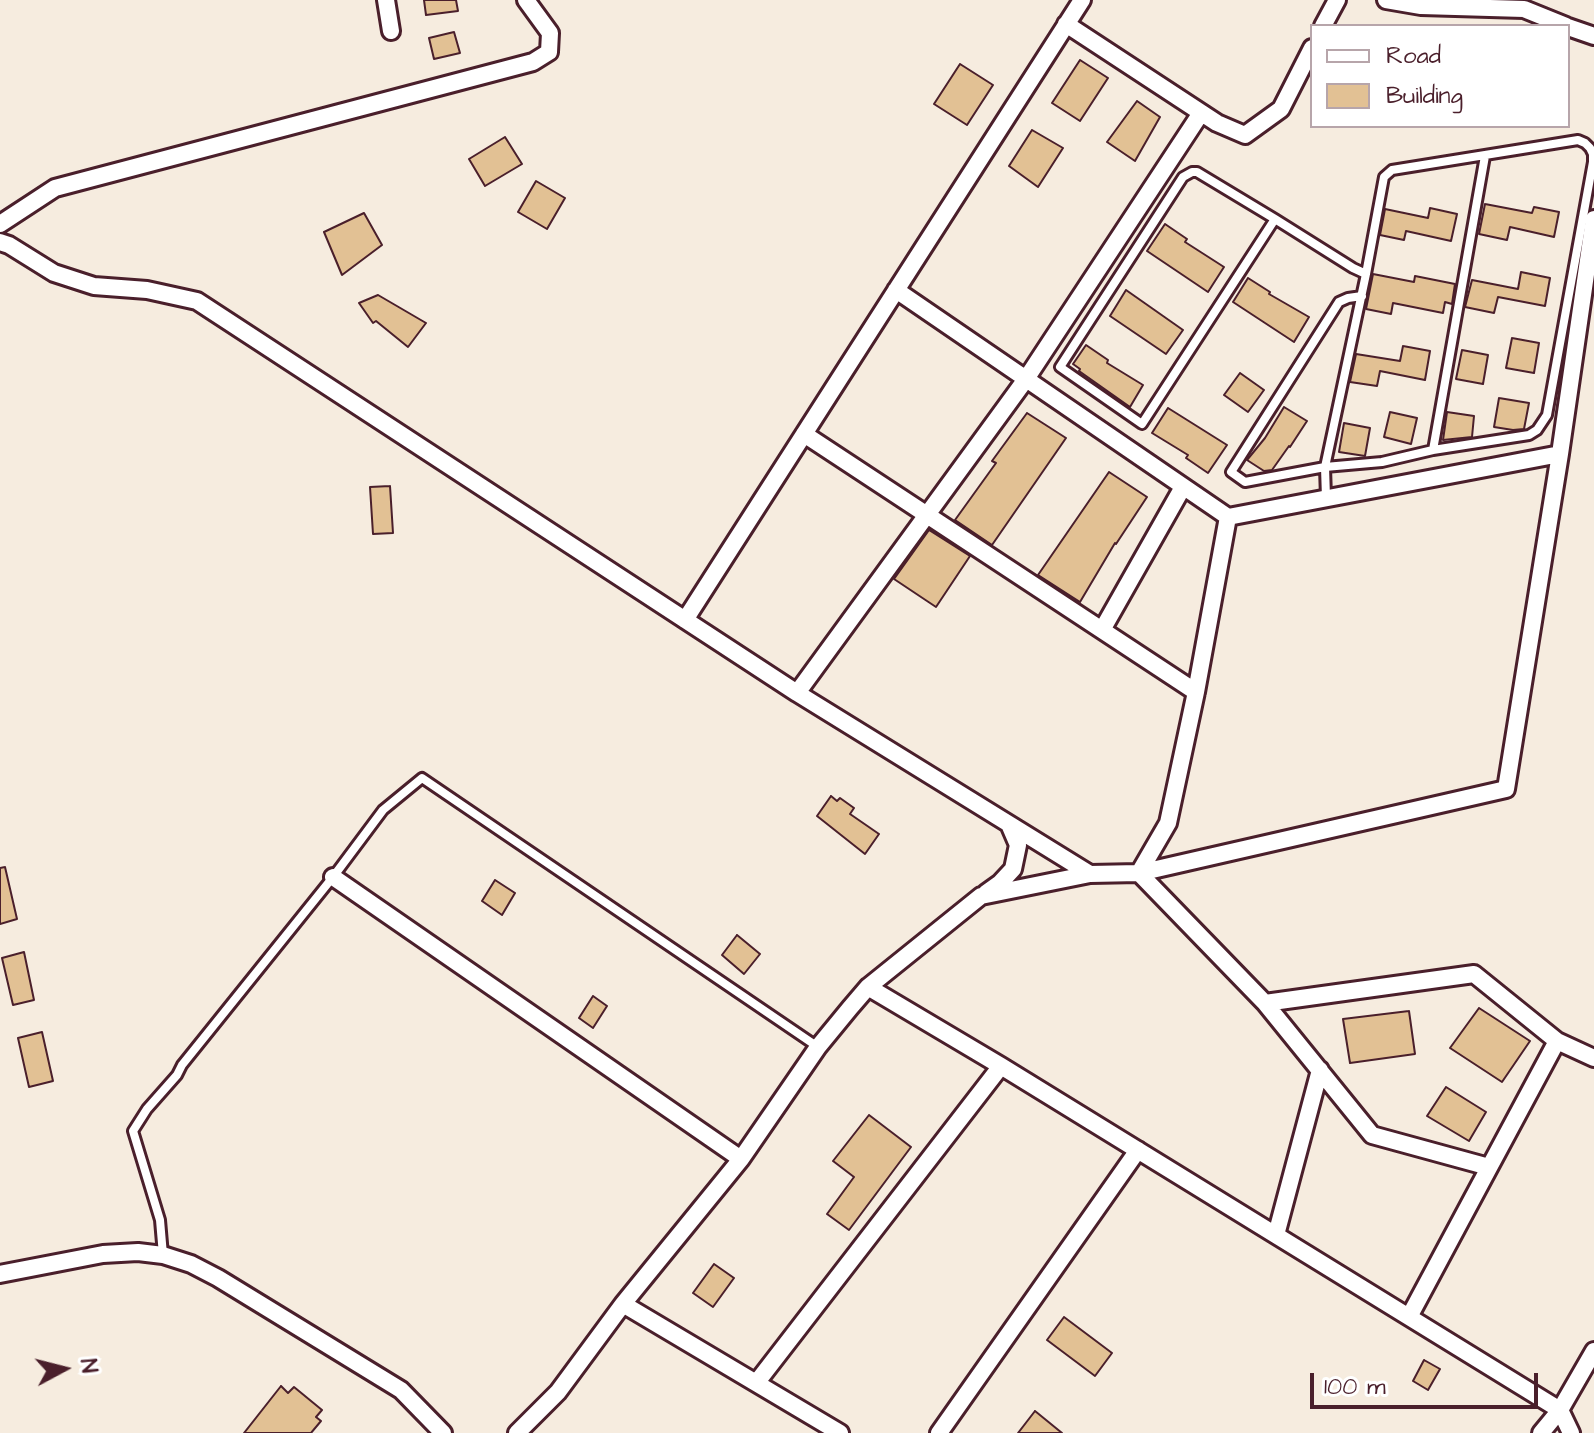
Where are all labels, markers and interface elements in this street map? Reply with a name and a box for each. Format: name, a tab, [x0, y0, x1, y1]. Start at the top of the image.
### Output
legend	[1310, 24, 1570, 128]
text: Road	[1386, 39, 1441, 73]
text: Building	[1386, 79, 1463, 113]
north arrow	[24, 1329, 104, 1409]
text: N	[72, 1357, 105, 1375]
scale bar	[1314, 1357, 1542, 1407]
text: 100 m	[1324, 1370, 1386, 1404]

